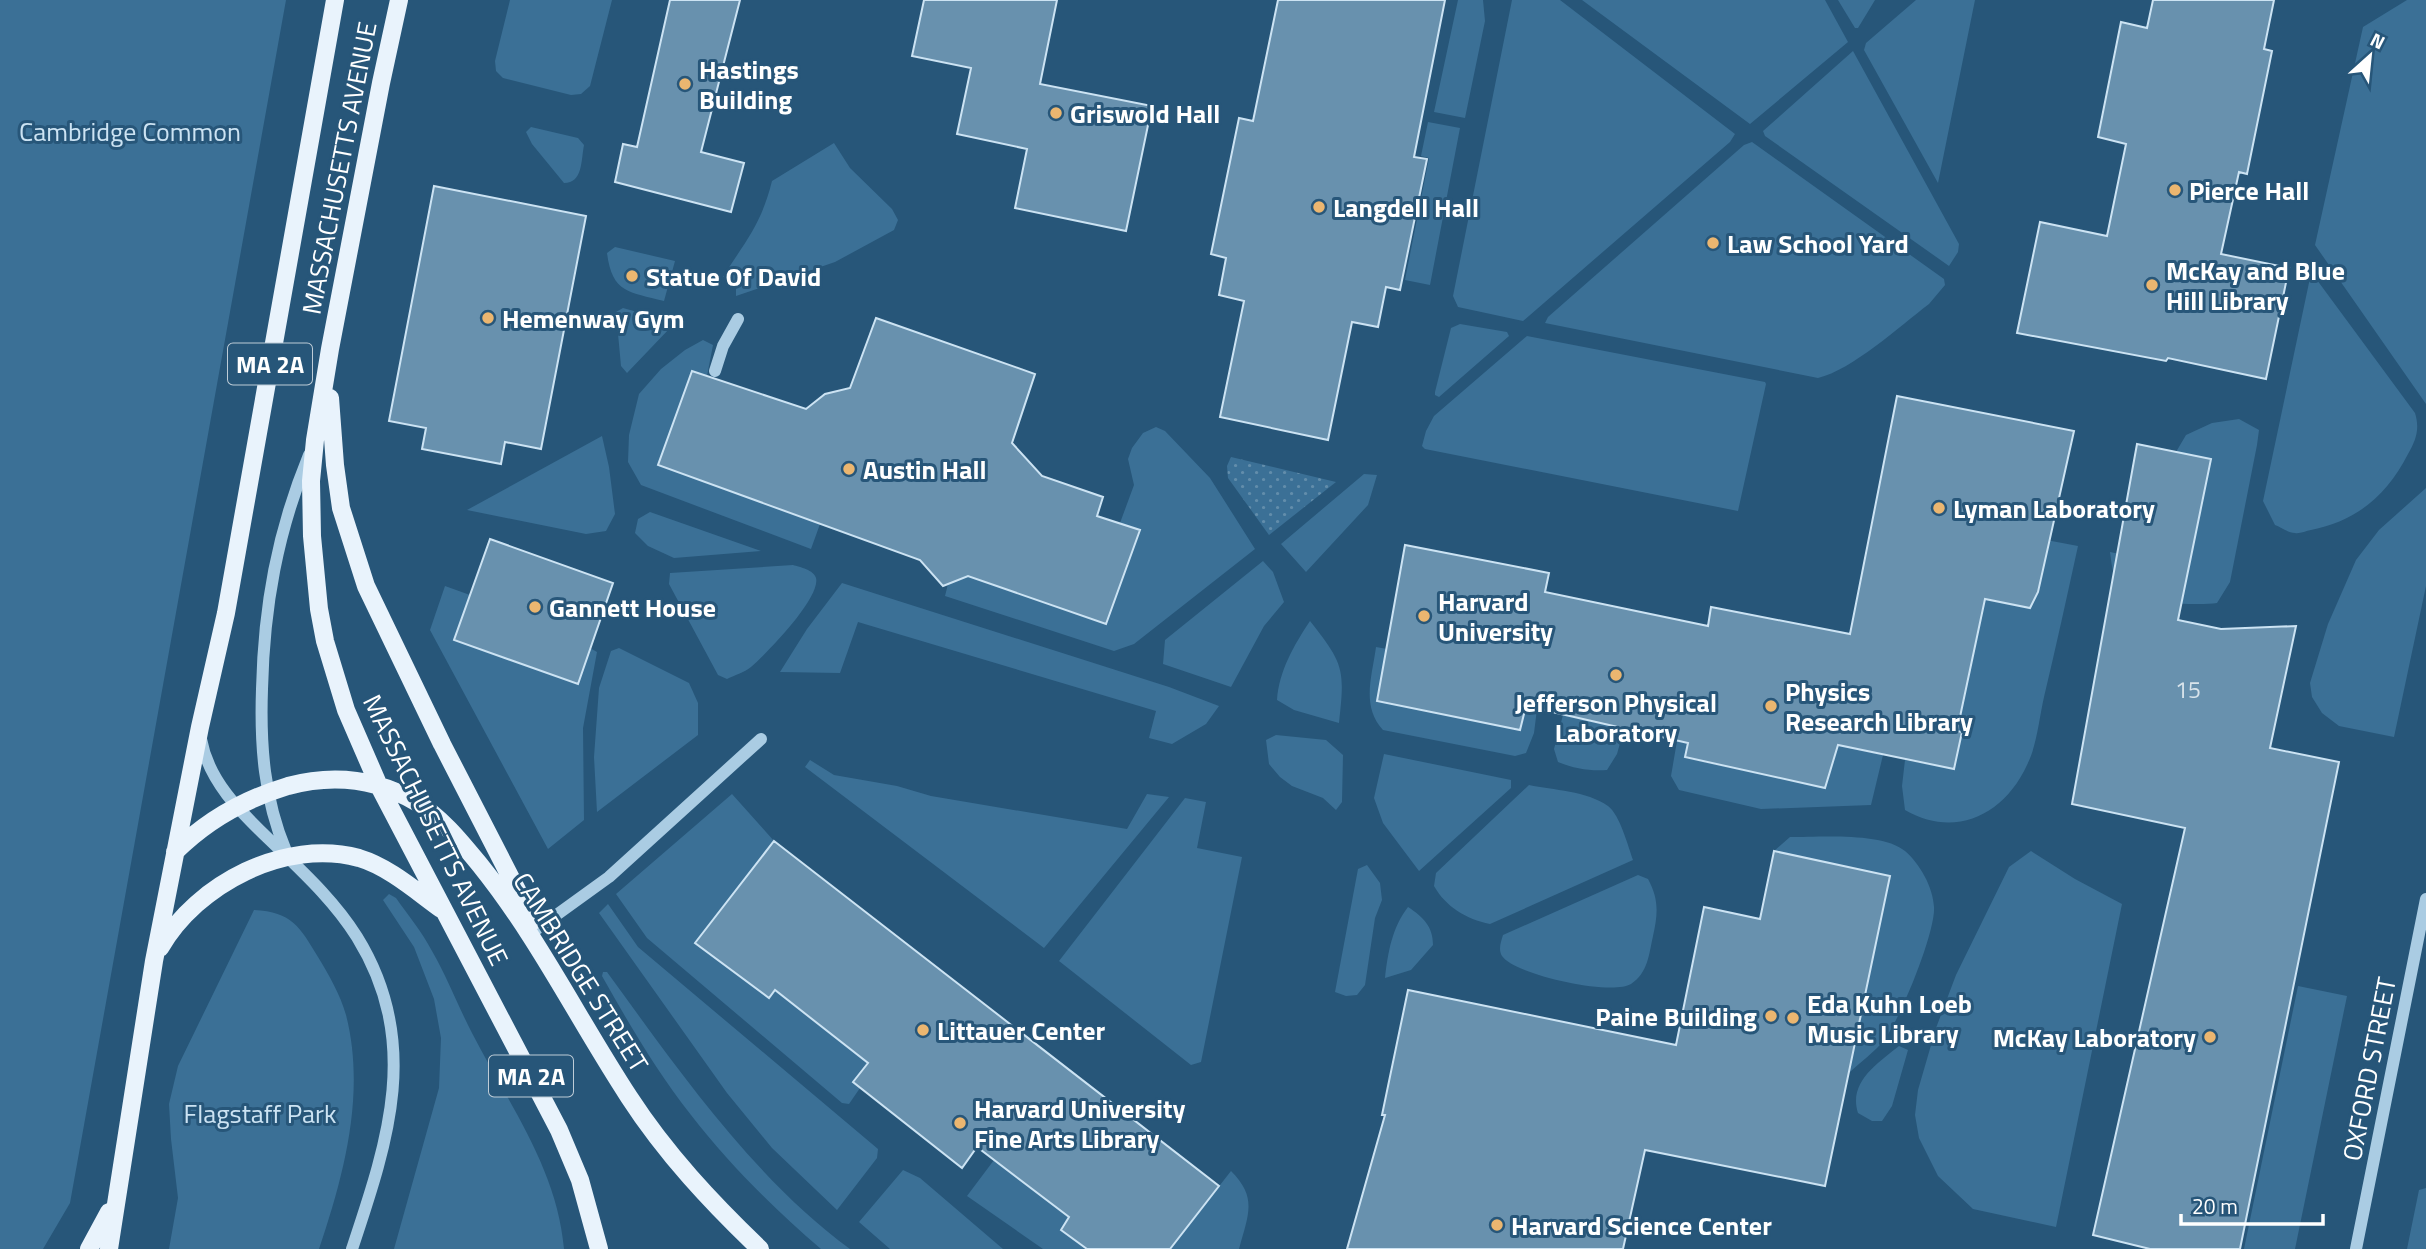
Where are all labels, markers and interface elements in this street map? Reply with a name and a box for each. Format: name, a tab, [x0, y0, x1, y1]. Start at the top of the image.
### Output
street label: MASSACHUSETTS AVENUE	[291, 18, 387, 318]
north arrow	[2335, 21, 2405, 91]
text: N	[2365, 24, 2390, 56]
place label: Hastings Building	[699, 50, 799, 119]
marker: Hastings Building	[677, 76, 693, 92]
place label: Griswold Hall	[1070, 94, 1220, 133]
marker: Griswold Hall	[1048, 105, 1064, 121]
park label: Cambridge Common	[19, 112, 241, 151]
place label: Pierce Hall	[2189, 171, 2309, 210]
marker: Pierce Hall	[2167, 182, 2183, 198]
place label: Langdell Hall	[1333, 188, 1479, 227]
marker: Langdell Hall	[1311, 199, 1327, 215]
place label: Law School Yard	[1727, 224, 1909, 263]
marker: Law School Yard	[1705, 235, 1721, 251]
place label: McKay and Blue Hill Library	[2166, 251, 2345, 320]
place label: Statue Of David	[646, 257, 821, 296]
marker: Statue Of David	[624, 268, 640, 284]
marker: McKay and Blue Hill Library	[2144, 277, 2160, 293]
place label: Hemenway Gym	[502, 299, 685, 338]
marker: Hemenway Gym	[480, 310, 496, 326]
road number: MA 2A	[228, 344, 312, 384]
place label: Austin Hall	[863, 450, 987, 489]
marker: Austin Hall	[841, 461, 857, 477]
place label: Lyman Laboratory	[1953, 489, 2155, 528]
marker: Lyman Laboratory	[1931, 500, 1947, 516]
place label: Harvard University	[1438, 582, 1553, 651]
place label: Gannett House	[549, 588, 716, 627]
marker: Gannett House	[527, 599, 543, 615]
marker: Harvard University	[1416, 608, 1432, 624]
marker: Jefferson Physical Laboratory	[1608, 667, 1624, 683]
place label: Physics Research Library	[1785, 672, 1973, 741]
house number: 15	[2175, 672, 2201, 707]
place label: Jefferson Physical Laboratory	[1515, 683, 1717, 752]
street label: MASSACHUSETTS AVENUE	[353, 688, 519, 972]
marker: Physics Research Library	[1763, 698, 1779, 714]
street label: CAMBRIDGE STREET	[504, 865, 658, 1080]
street label: OXFORD STREET	[2332, 973, 2406, 1164]
place label: Eda Kuhn Loeb Music Library	[1807, 984, 1972, 1053]
place label: Paine Building	[1595, 997, 1757, 1036]
marker: Paine Building	[1763, 1008, 1779, 1024]
marker: Eda Kuhn Loeb Music Library	[1785, 1010, 1801, 1026]
place label: Littauer Center	[937, 1011, 1105, 1050]
place label: McKay Laboratory	[1993, 1018, 2196, 1057]
marker: Littauer Center	[915, 1022, 931, 1038]
marker: McKay Laboratory	[2202, 1029, 2218, 1045]
road number: MA 2A	[489, 1056, 573, 1096]
place label: Harvard University Fine Arts Library	[974, 1089, 1185, 1158]
park label: Flagstaff Park	[183, 1094, 337, 1133]
marker: Harvard University Fine Arts Library	[952, 1115, 968, 1131]
scale bar	[2181, 1182, 2323, 1226]
text: 20 m	[2192, 1190, 2238, 1222]
place label: Harvard Science Center	[1511, 1206, 1772, 1245]
marker: Harvard Science Center	[1489, 1217, 1505, 1233]

